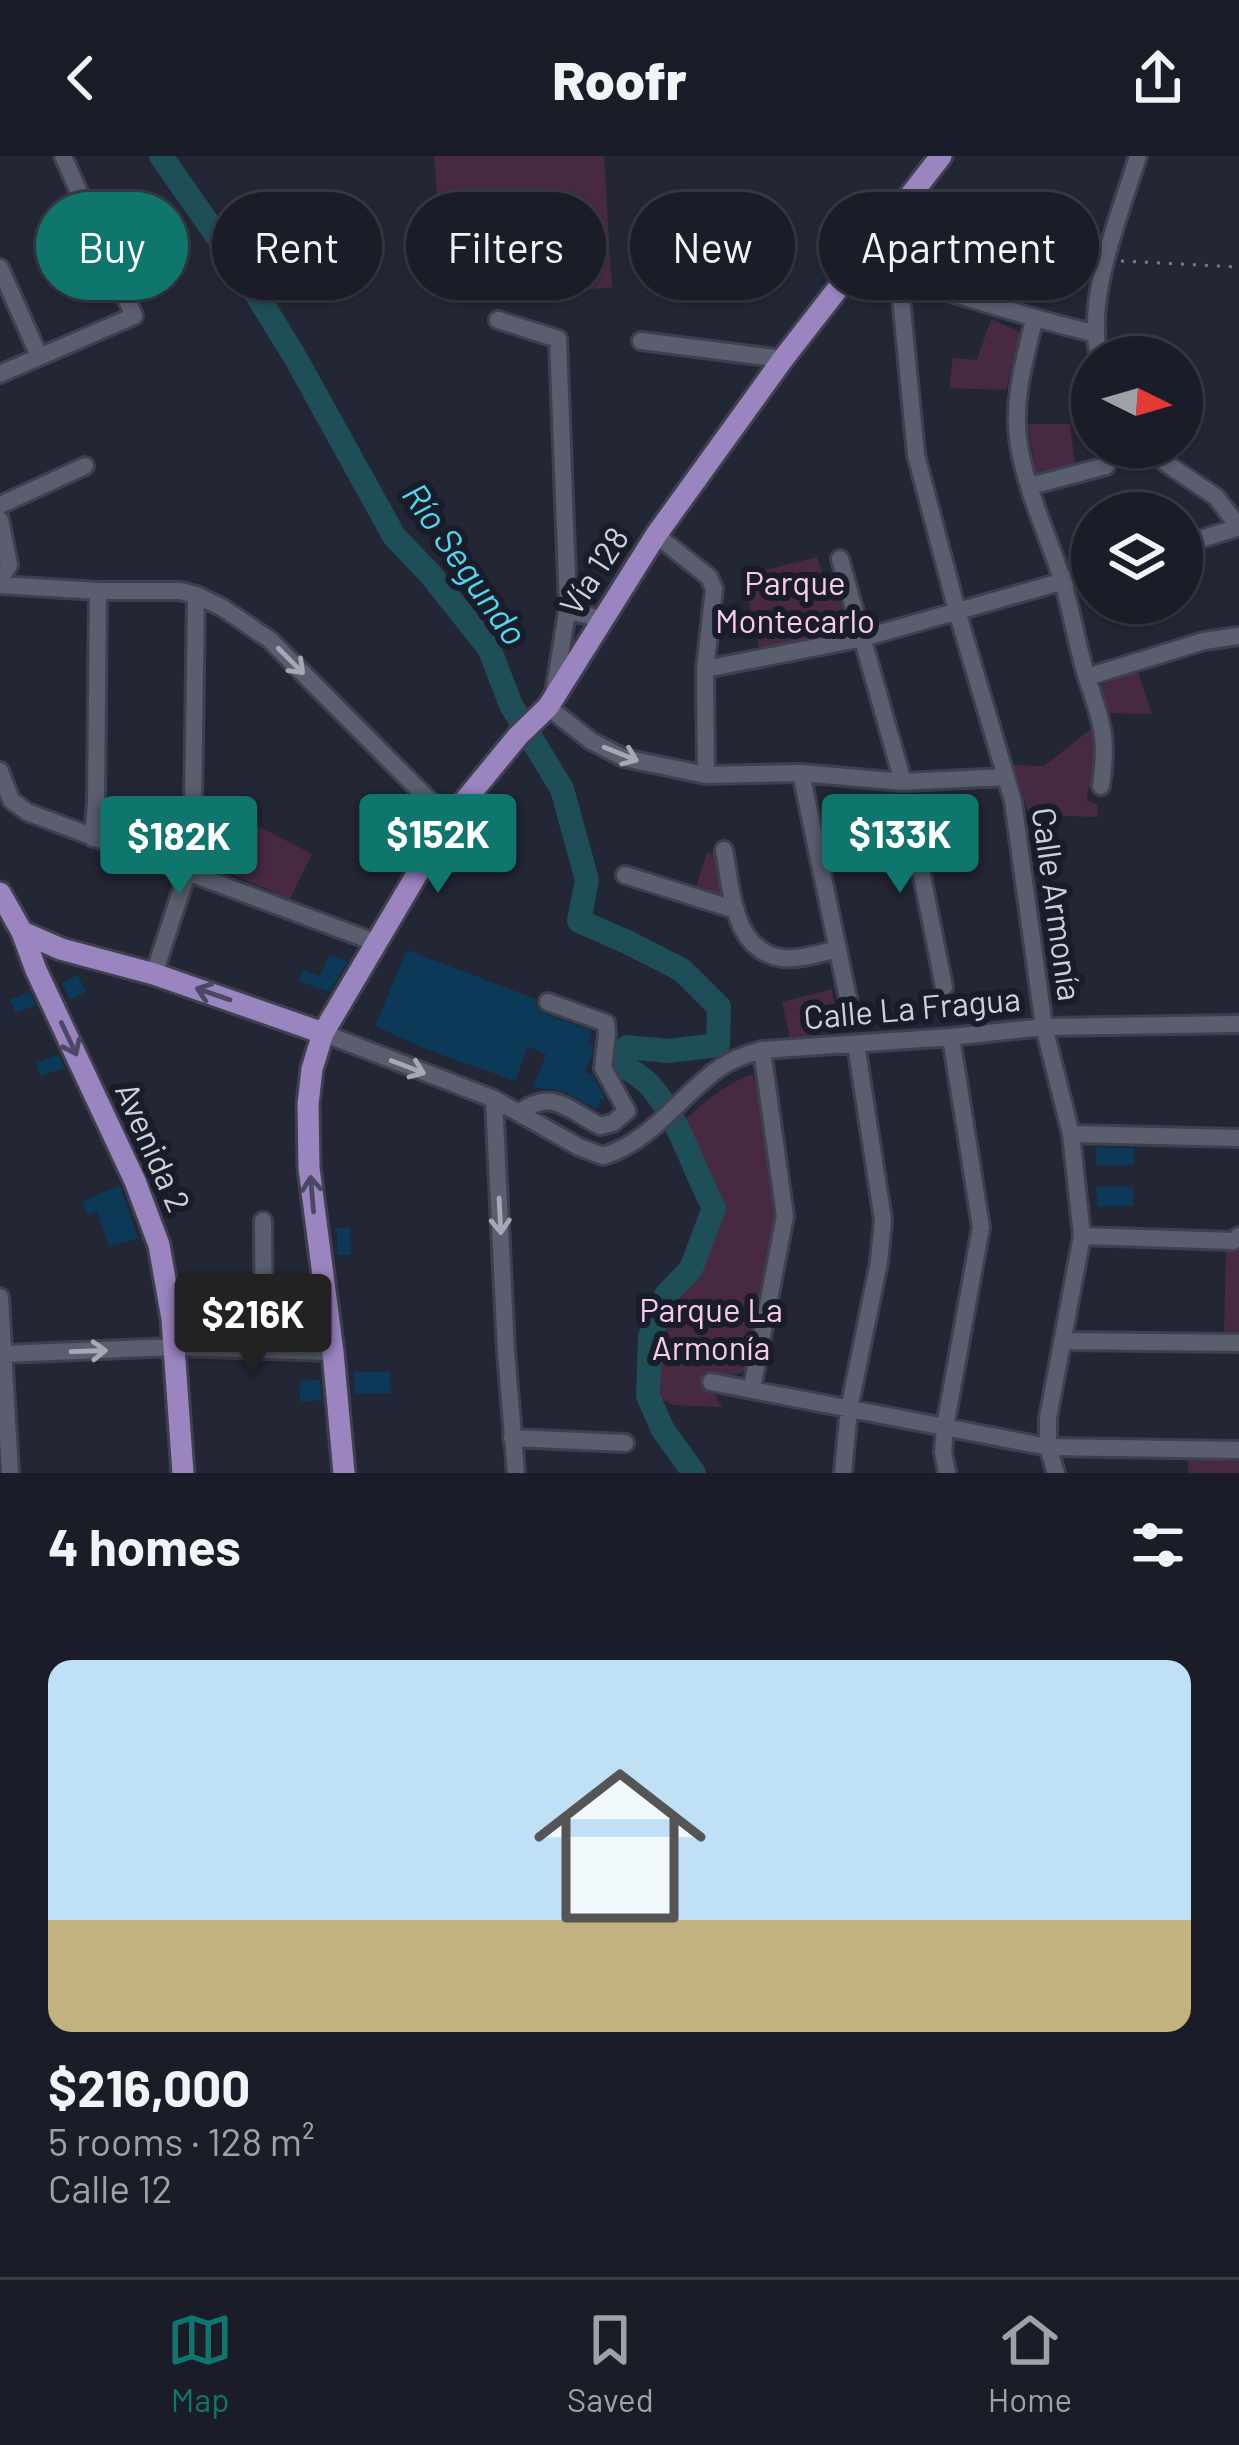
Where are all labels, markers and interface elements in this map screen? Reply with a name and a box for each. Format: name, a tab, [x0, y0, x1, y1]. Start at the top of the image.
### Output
icon: back	[48, 45, 114, 111]
icon: share	[1125, 45, 1191, 111]
text: Roofr	[552, 46, 687, 111]
chip: Buy	[36, 192, 188, 300]
chip: Rent	[212, 192, 382, 300]
chip: Filters	[406, 192, 606, 300]
chip: New	[630, 192, 795, 300]
chip: Apartment	[819, 192, 1099, 300]
north arrow	[1071, 336, 1203, 468]
map controls	[1071, 336, 1203, 624]
water label: Río Segundo	[395, 474, 538, 652]
button: layers	[1071, 492, 1203, 624]
street label: Vía 128	[550, 519, 636, 622]
park label: Parque Montecarlo	[715, 562, 875, 640]
one-way arrow	[276, 646, 306, 676]
one-way arrow	[602, 745, 639, 767]
pin: $152K	[354, 794, 522, 896]
pin: $133K	[816, 794, 984, 896]
pin: $182K	[95, 796, 263, 898]
street label: Calle Armonía	[1025, 805, 1091, 1003]
text: $152K	[386, 809, 490, 856]
text: $133K	[849, 809, 951, 856]
text: $182K	[127, 811, 231, 858]
street label: Calle La Fragua	[802, 978, 1022, 1036]
one-way arrow	[195, 982, 232, 1003]
one-way arrow	[59, 1020, 81, 1056]
one-way arrow	[389, 1057, 426, 1079]
street label: Avenida 2	[108, 1076, 200, 1217]
one-way arrow	[300, 1175, 323, 1214]
one-way arrow	[489, 1196, 512, 1235]
pin: $216K	[169, 1274, 337, 1376]
text: $216K	[201, 1289, 305, 1336]
park label: Parque La Armonía	[639, 1289, 783, 1367]
one-way arrow	[69, 1339, 108, 1362]
icon: filters	[1125, 1512, 1191, 1578]
text: 4 homes	[48, 1515, 241, 1576]
icon: home	[512, 1738, 728, 1954]
text: $216,000	[48, 2056, 250, 2117]
text: 5 rooms · 128 m²	[48, 2117, 315, 2164]
text: Calle 12	[48, 2164, 172, 2211]
tab: Map	[167, 2307, 233, 2419]
tab: Saved	[567, 2307, 654, 2419]
tab: Home	[988, 2307, 1072, 2419]

